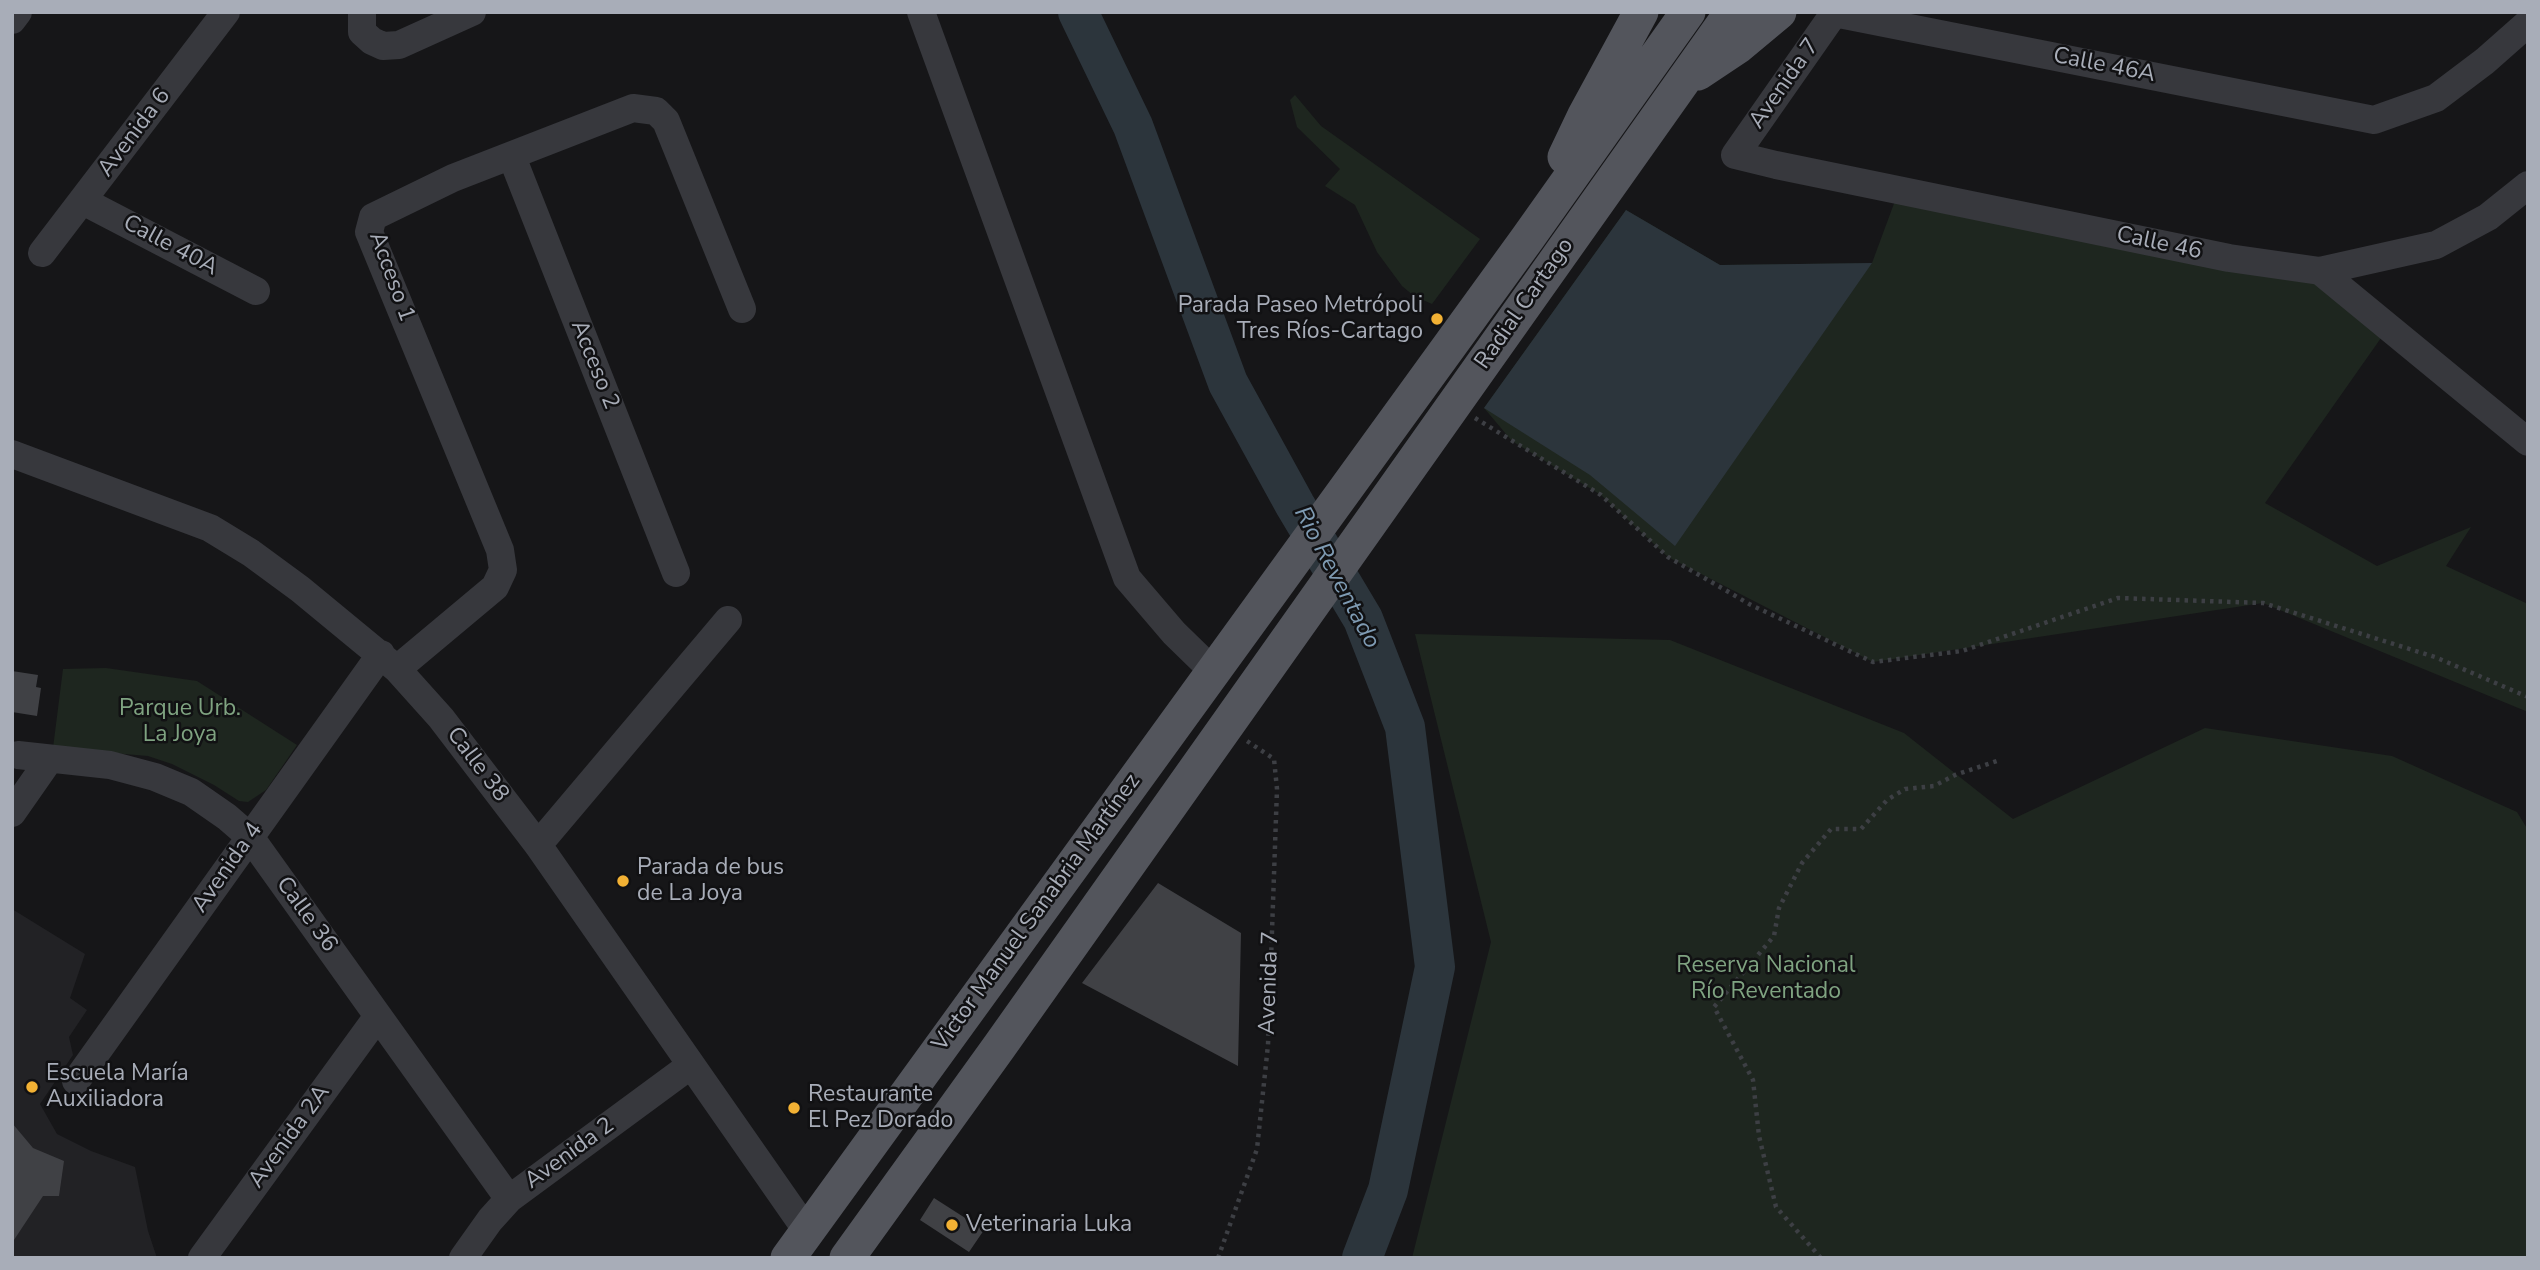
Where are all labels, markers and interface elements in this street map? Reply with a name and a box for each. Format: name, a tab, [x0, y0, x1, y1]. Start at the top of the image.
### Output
street label: Avenida 7	[1744, 34, 1826, 134]
street label: Calle 46A	[2051, 43, 2157, 89]
street label: Avenida 6	[93, 83, 177, 183]
street label: Calle 40A	[118, 210, 222, 282]
street label: Calle 46	[2114, 222, 2204, 266]
street label: Acceso 1	[362, 228, 420, 326]
street label: Radial Cartago	[1470, 233, 1580, 375]
place label: Parada Paseo Metrópoli Tres Ríos-Cartago	[1178, 292, 1423, 346]
marker: Parada Paseo Metrópoli Tres Ríos-Cartago	[1429, 311, 1445, 327]
street label: Acceso 2	[564, 317, 624, 413]
water label: Rio Reventado	[1287, 502, 1385, 654]
park label: Parque Urb. La Joya	[119, 695, 241, 749]
street label: Calle 38	[440, 722, 514, 808]
street label: Victor Manuel Sanabria Martínez	[927, 769, 1147, 1057]
street label: Avenida 4	[187, 818, 269, 918]
place label: Parada de bus de La Joya	[637, 854, 784, 908]
street label: Calle 36	[269, 872, 343, 958]
marker: Parada de bus de La Joya	[615, 873, 631, 889]
street label: Avenida 7	[1254, 931, 1286, 1035]
park label: Reserva Nacional Río Reventado	[1676, 952, 1856, 1006]
place label: Escuela María Auxiliadora	[46, 1060, 189, 1114]
marker: Escuela María Auxiliadora	[24, 1079, 40, 1095]
street label: Avenida 2A	[243, 1080, 337, 1194]
place label: Restaurante El Pez Dorado	[808, 1081, 953, 1135]
marker: Restaurante El Pez Dorado	[786, 1100, 802, 1116]
street label: Avenida 2	[520, 1112, 620, 1196]
place label: Veterinaria Luka	[966, 1211, 1132, 1239]
marker: Veterinaria Luka	[944, 1217, 960, 1233]

